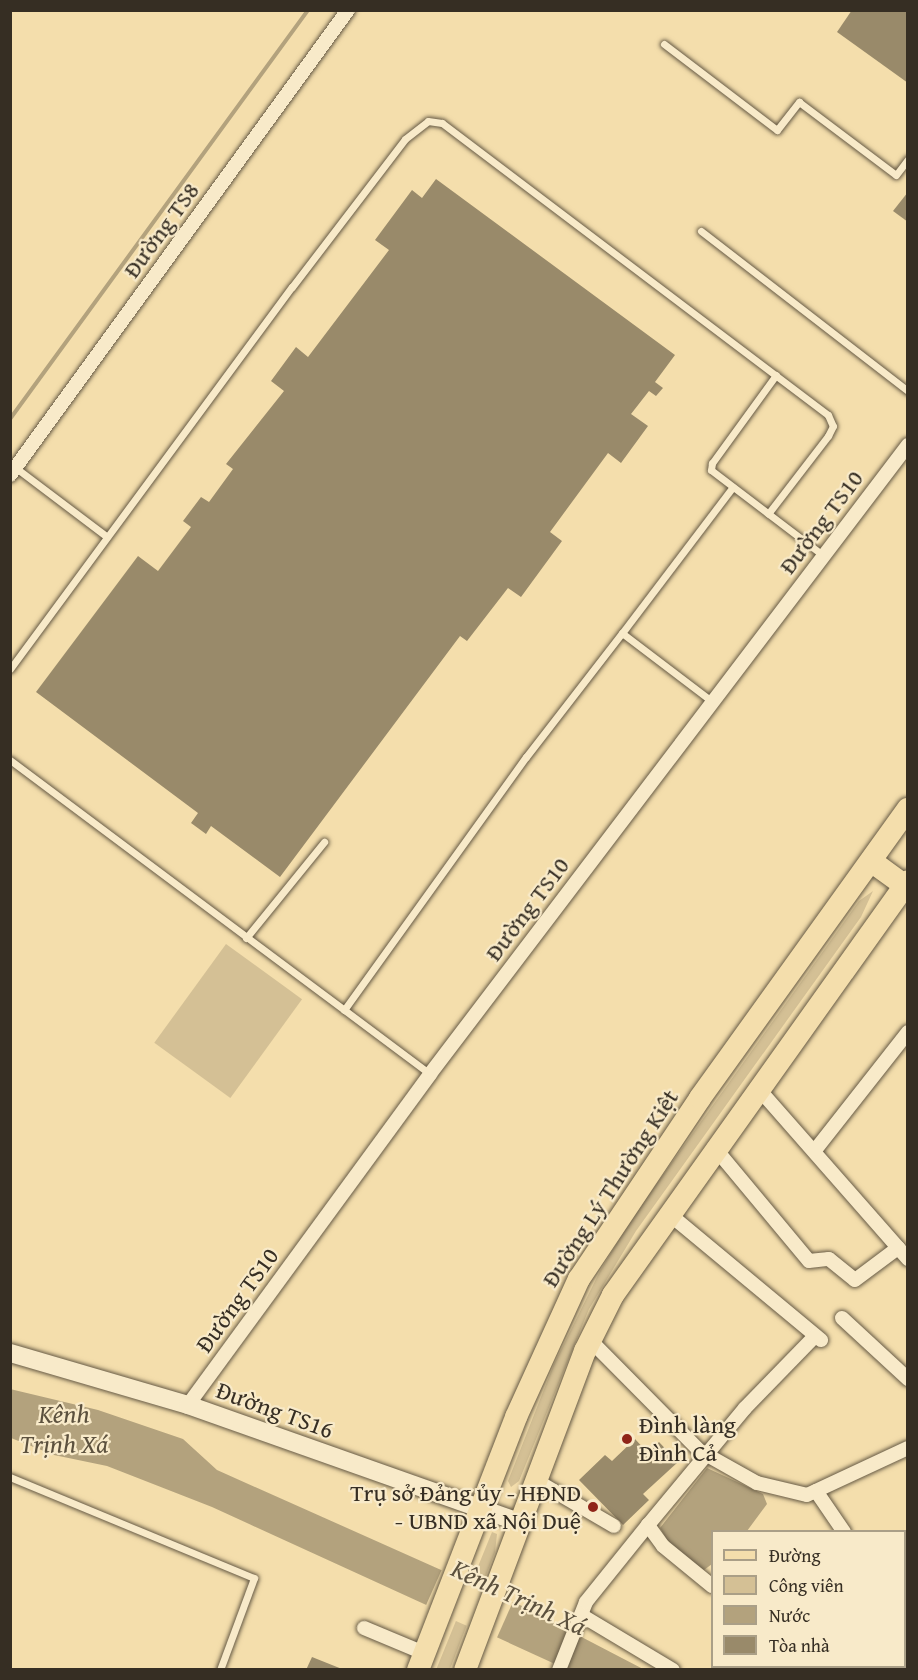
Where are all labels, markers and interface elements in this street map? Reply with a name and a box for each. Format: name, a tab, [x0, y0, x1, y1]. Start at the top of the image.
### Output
street label: Đường TS8	[117, 177, 205, 283]
street label: Đường TS10	[773, 465, 869, 579]
street label: Đường TS10	[479, 852, 575, 966]
street label: Đường Lý Thường Kiệt	[535, 1084, 685, 1292]
street label: Đường TS10	[189, 1242, 285, 1358]
street label: Đường TS16	[213, 1376, 337, 1444]
water label: Kênh Trịnh Xá	[20, 1398, 108, 1460]
place label: Đình làng Đình Cả	[639, 1411, 736, 1467]
marker: Đình làng Đình Cả	[620, 1432, 634, 1446]
place label: Trụ sở Đảng ủy - HĐND - UBND xã Nội Duệ	[350, 1479, 581, 1535]
marker: Trụ sở Đảng ủy - HĐND - UBND xã Nội Duệ	[586, 1500, 600, 1514]
legend	[711, 1530, 906, 1668]
text: Đường	[769, 1542, 820, 1569]
water label: Kênh Trịnh Xá	[447, 1552, 591, 1642]
text: Công viên	[769, 1572, 844, 1599]
text: Nước	[769, 1602, 810, 1629]
text: Tòa nhà	[769, 1632, 829, 1659]

